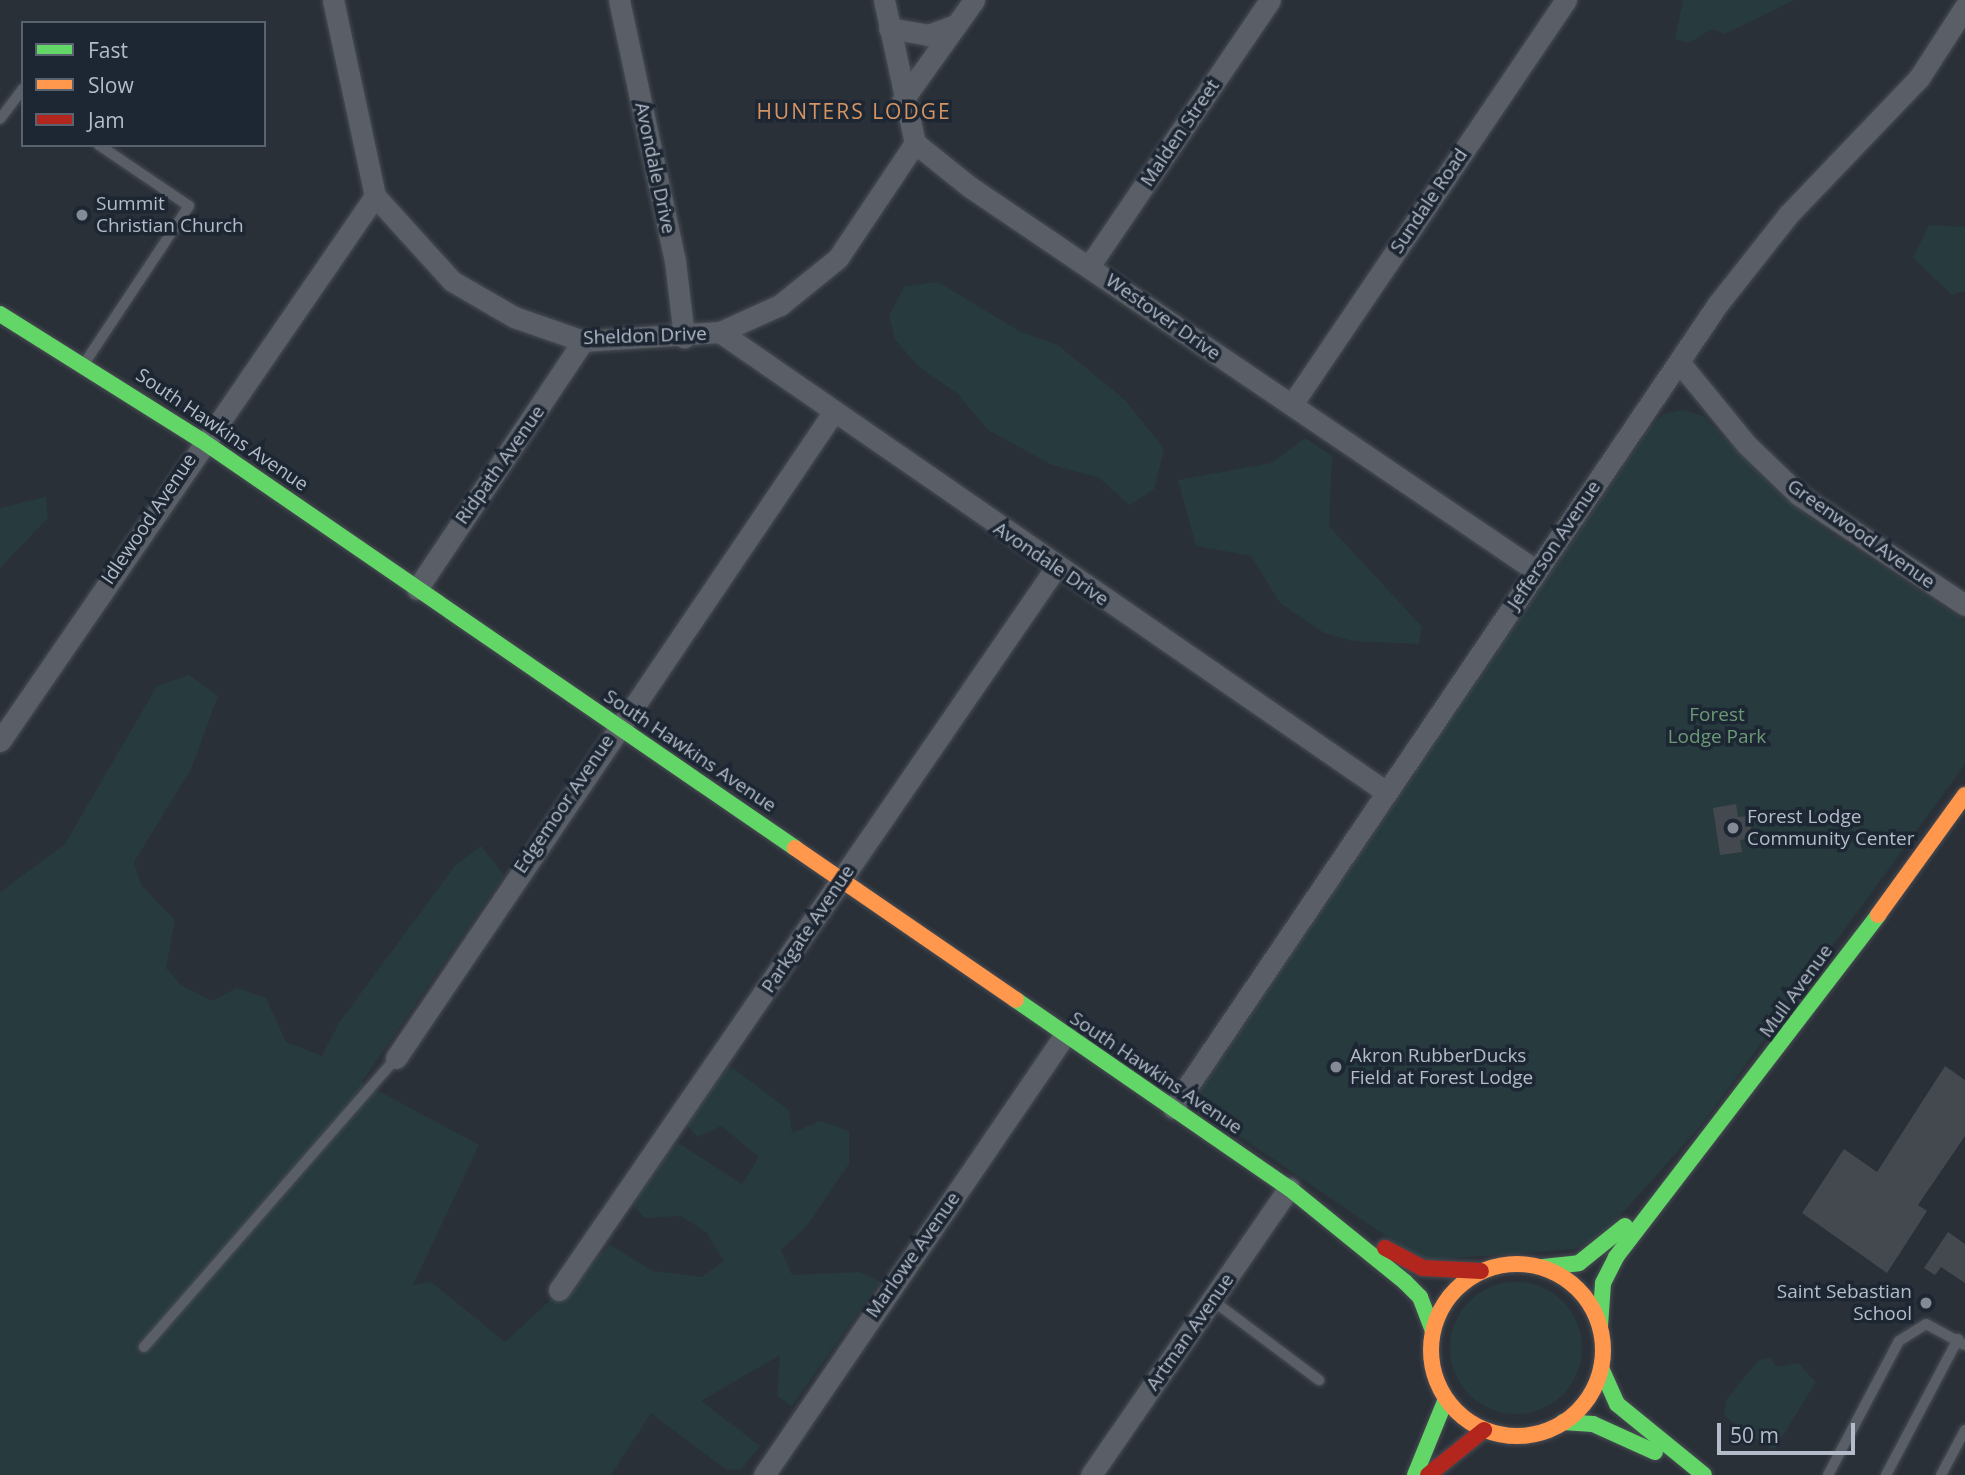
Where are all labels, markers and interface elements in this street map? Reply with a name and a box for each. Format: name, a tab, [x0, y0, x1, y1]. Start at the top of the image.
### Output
legend	[21, 21, 266, 147]
text: Fast	[88, 36, 128, 64]
text: Slow	[88, 71, 134, 99]
street label: Malden Street	[1136, 75, 1224, 191]
district label: HUNTERS LODGE	[758, 98, 950, 124]
street label: Avondale Drive	[630, 100, 680, 236]
text: Jam	[88, 106, 125, 134]
street label: Sundale Road	[1386, 144, 1472, 258]
place label: Summit Christian Church	[96, 193, 244, 237]
marker: Summit Christian Church	[74, 207, 90, 223]
street label: Westover Drive	[1101, 269, 1225, 365]
street label: Sheldon Drive	[583, 322, 707, 350]
street label: South Hawkins Avenue	[132, 364, 312, 496]
street label: Ridpath Avenue	[451, 401, 549, 529]
street label: Idlewood Avenue	[97, 449, 201, 589]
street label: Greenwood Avenue	[1783, 475, 1939, 593]
street label: Jefferson Avenue	[1503, 476, 1605, 614]
street label: Avondale Drive	[989, 517, 1113, 611]
street label: South Hawkins Avenue	[600, 685, 780, 817]
park label: Forest Lodge Park	[1668, 704, 1766, 748]
street label: Edgemoor Avenue	[509, 730, 619, 878]
place label: Forest Lodge Community Center	[1747, 806, 1914, 850]
marker: Forest Lodge Community Center	[1725, 820, 1741, 836]
street label: Parkgate Avenue	[757, 861, 859, 997]
street label: Mull Avenue	[1755, 940, 1837, 1042]
street label: South Hawkins Avenue	[1066, 1007, 1246, 1139]
place label: Akron RubberDucks Field at Forest Lodge	[1350, 1045, 1533, 1089]
marker: Akron RubberDucks Field at Forest Lodge	[1328, 1059, 1344, 1075]
street label: Marlowe Avenue	[861, 1188, 965, 1322]
street label: Artman Avenue	[1141, 1269, 1239, 1395]
place label: Saint Sebastian School	[1777, 1281, 1912, 1325]
marker: Saint Sebastian School	[1918, 1295, 1934, 1311]
scale bar	[1720, 1408, 1858, 1452]
text: 50 m	[1730, 1421, 1779, 1449]

